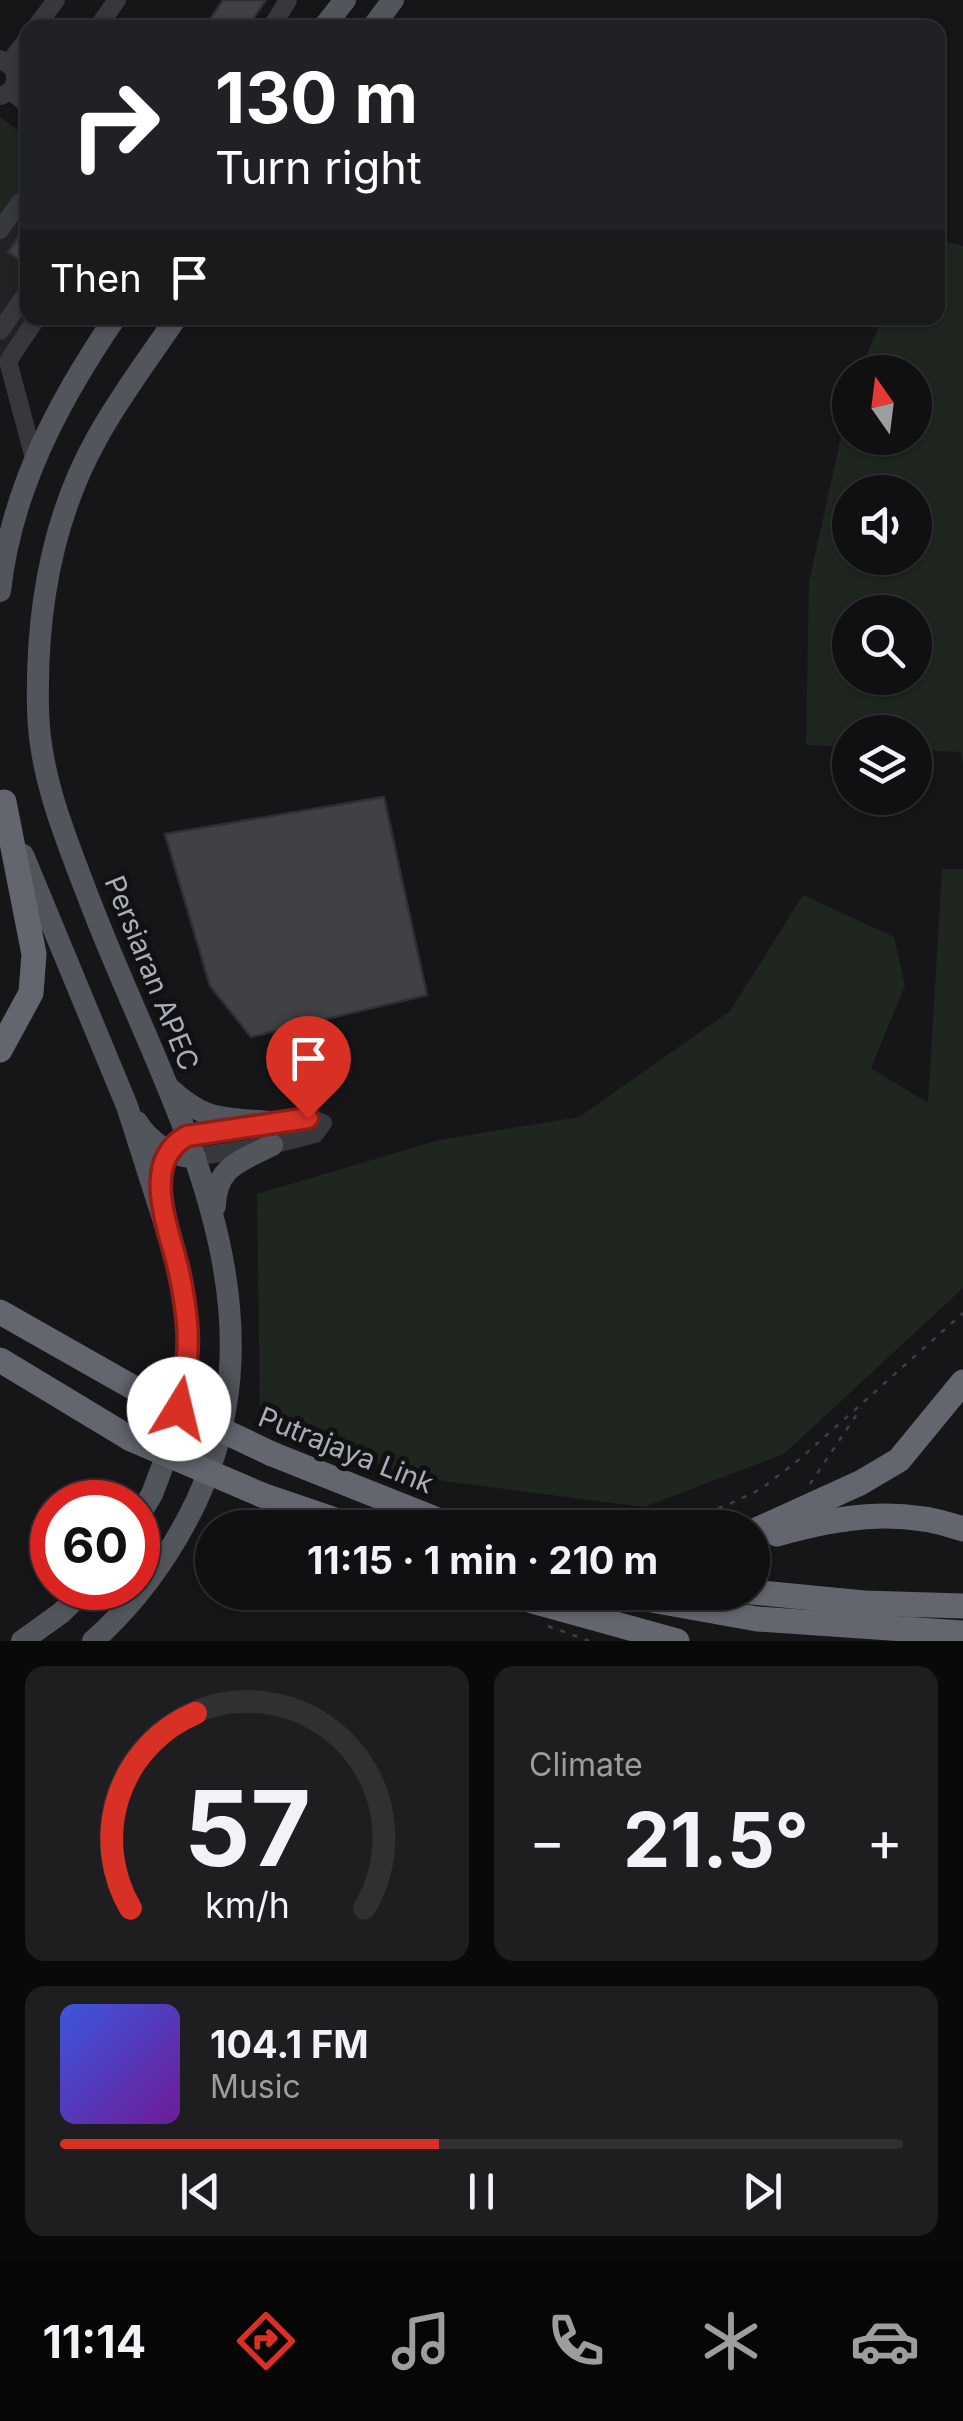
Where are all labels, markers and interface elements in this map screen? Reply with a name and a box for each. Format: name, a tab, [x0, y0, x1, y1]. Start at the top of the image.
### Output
text: 130 m	[215, 55, 418, 140]
icon: right	[50, 60, 180, 190]
text: Turn right	[215, 140, 422, 195]
icon: arrive	[162, 250, 217, 305]
text: Then	[50, 255, 142, 301]
north arrow	[832, 355, 932, 455]
map controls	[832, 355, 932, 815]
button: sound	[832, 475, 932, 575]
button: search	[832, 595, 932, 695]
button: layers	[832, 715, 932, 815]
street label: Persiaran APEC	[97, 871, 207, 1075]
pin	[266, 1016, 351, 1119]
icon: arrive	[281, 1031, 336, 1086]
position arrow	[127, 1357, 231, 1461]
street label: Putrajaya Link	[254, 1399, 438, 1501]
speed limit sign: 60	[30, 1480, 160, 1610]
text: 11:15 · 1 min · 210 m	[307, 1537, 658, 1583]
text: Climate	[529, 1745, 643, 1784]
text: 57	[184, 1765, 310, 1891]
text: 21.5°	[623, 1794, 809, 1885]
text: −	[529, 1808, 565, 1874]
text: +	[867, 1808, 903, 1874]
text: km/h	[205, 1883, 289, 1927]
text: 104.1 FM	[210, 2021, 369, 2067]
text: Music	[210, 2067, 301, 2106]
icon: previous	[173, 2164, 228, 2219]
icon: pause	[454, 2164, 509, 2219]
icon: next	[735, 2164, 790, 2219]
icon: directions	[231, 2306, 301, 2376]
icon: music	[386, 2306, 456, 2376]
icon: phone	[541, 2306, 611, 2376]
icon: climate	[696, 2306, 766, 2376]
icon: car	[850, 2306, 920, 2376]
text: 11:14	[42, 2314, 146, 2369]

